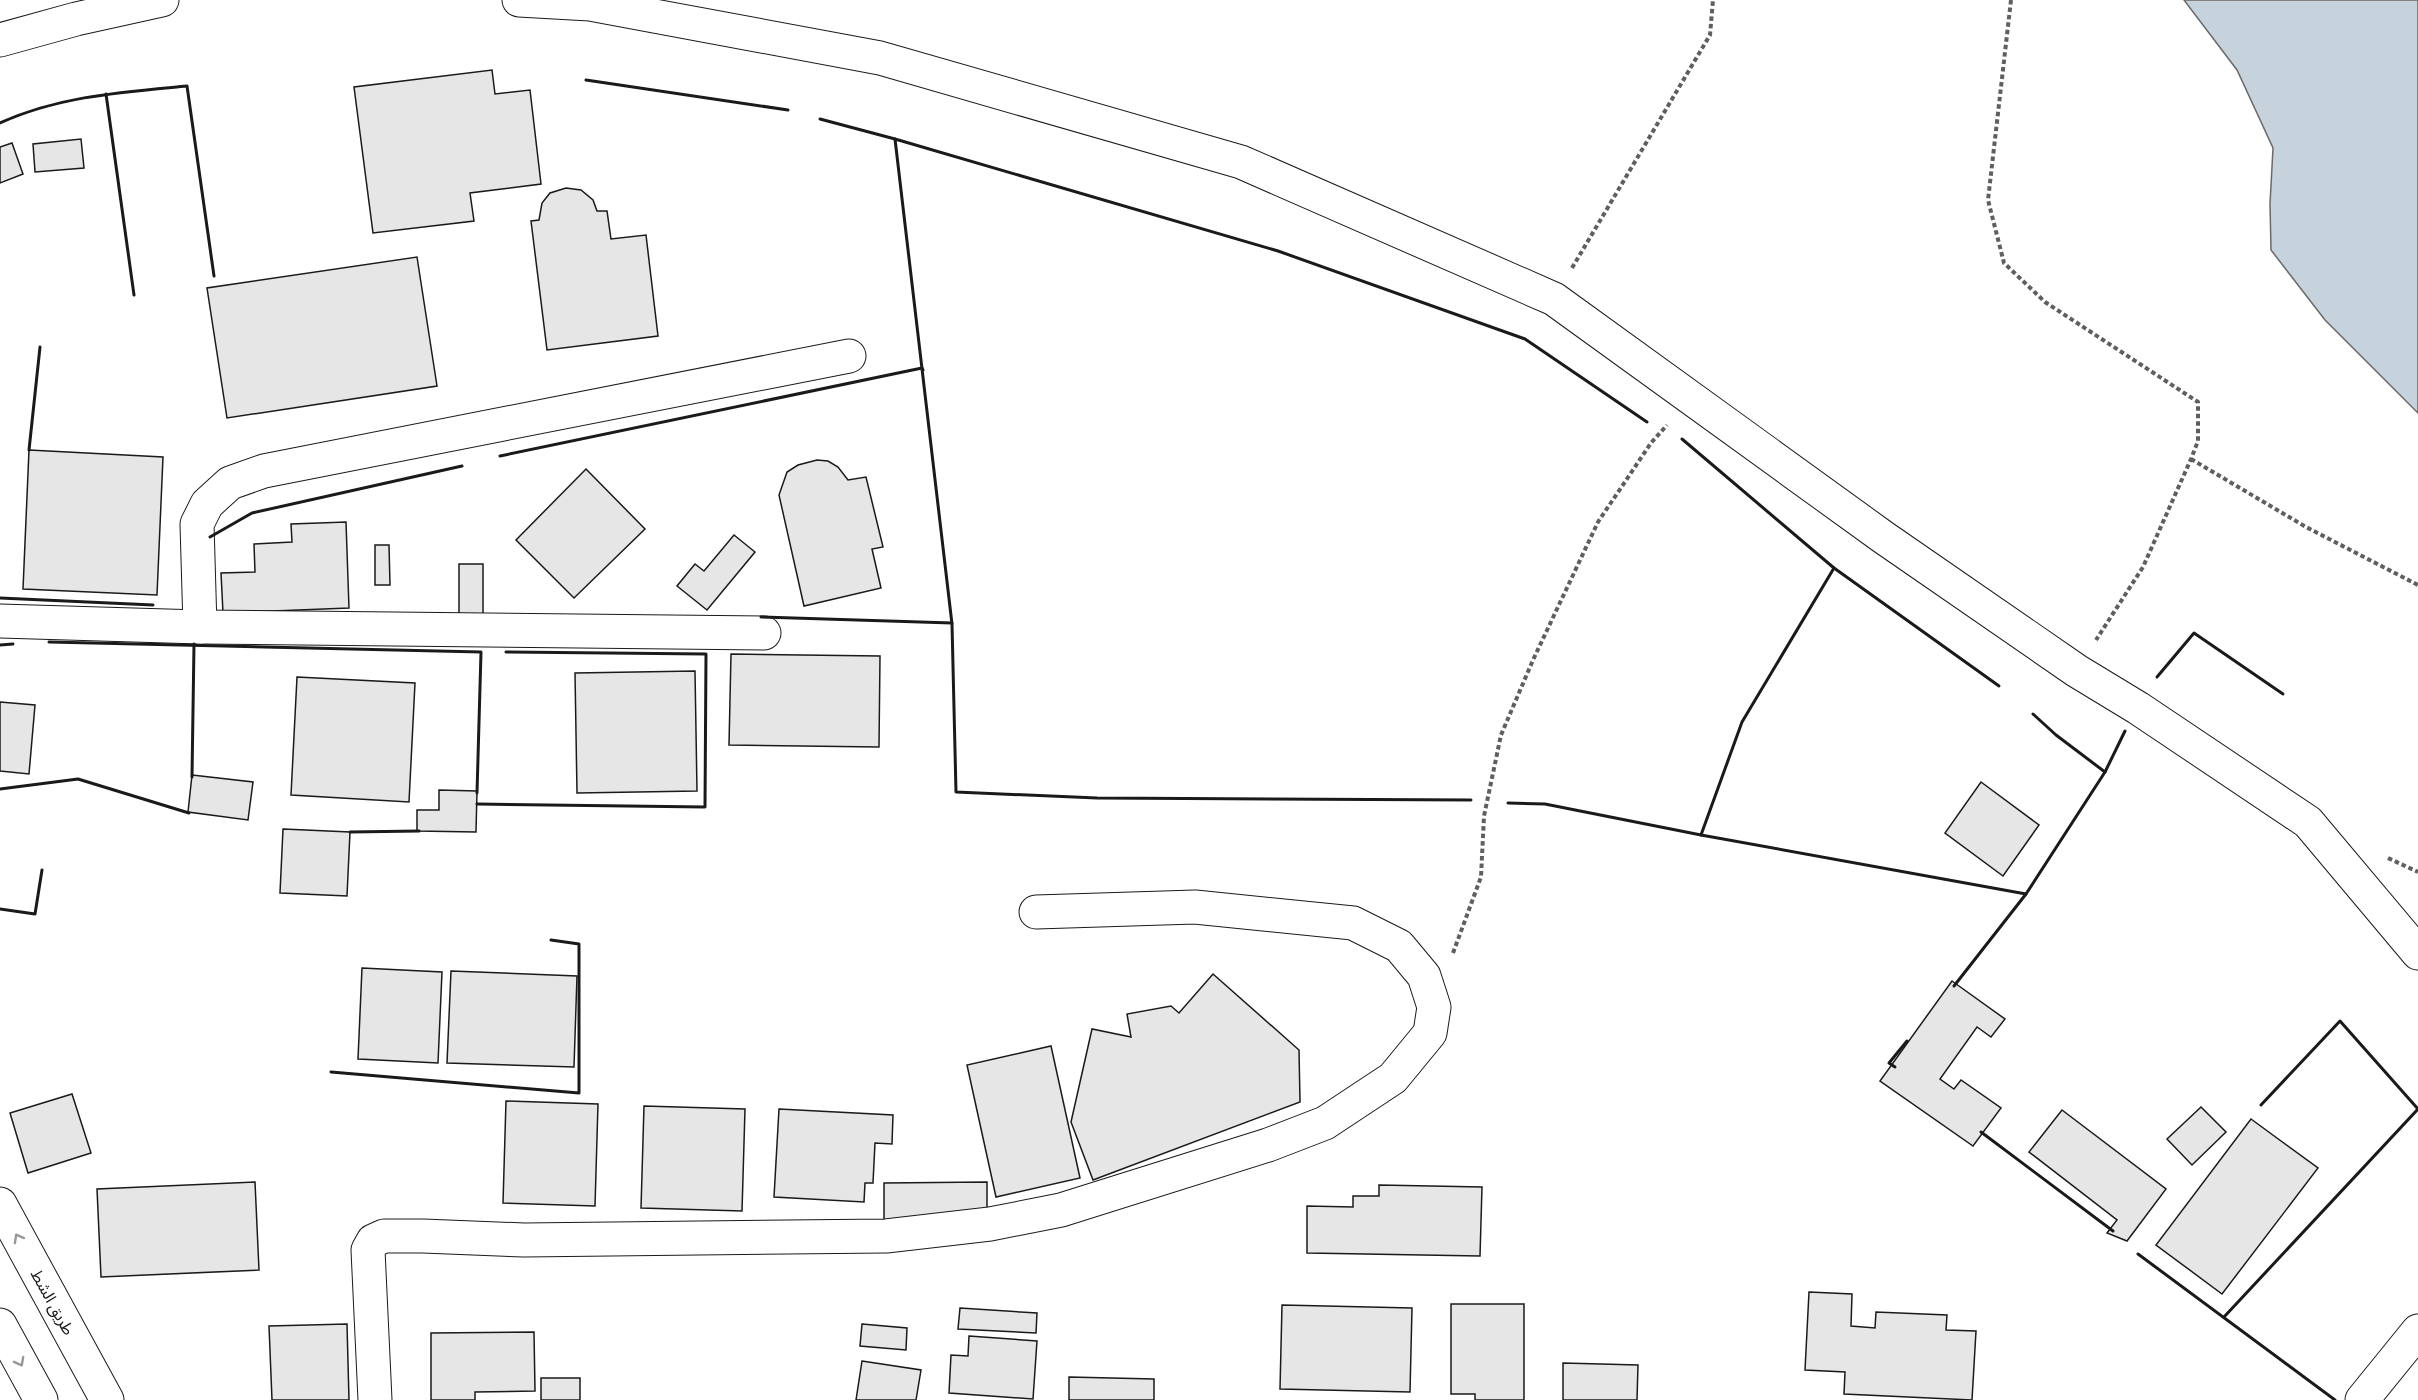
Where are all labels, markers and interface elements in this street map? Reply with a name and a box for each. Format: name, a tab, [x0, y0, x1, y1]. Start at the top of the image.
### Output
one-way arrow	[14, 1234, 25, 1244]
street label: طريق الشط	[26, 1266, 79, 1339]
one-way arrow	[13, 1356, 24, 1367]

